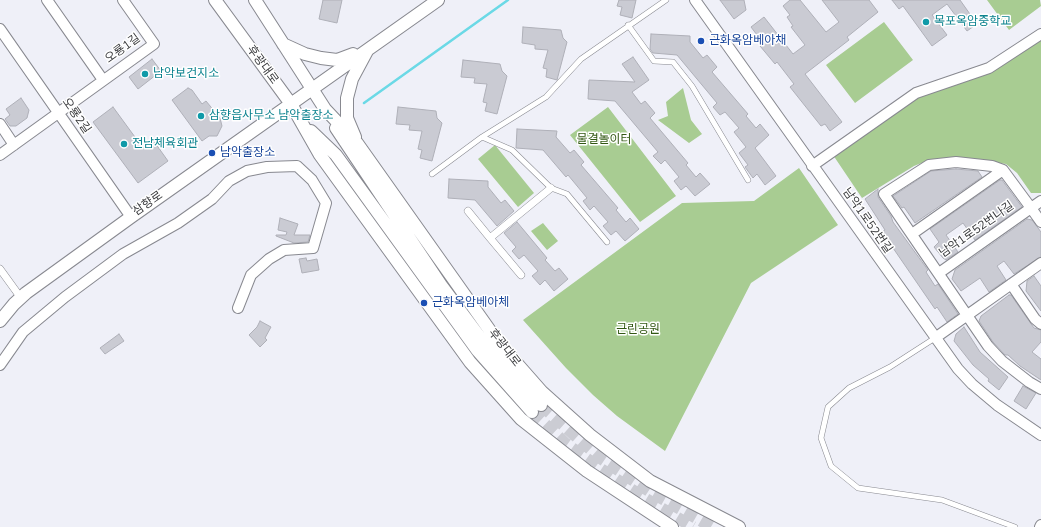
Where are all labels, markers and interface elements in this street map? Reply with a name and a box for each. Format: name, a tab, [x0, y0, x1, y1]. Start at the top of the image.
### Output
place label: 목포옥암중학교	[934, 15, 1011, 29]
marker: 목포옥암중학교	[921, 17, 931, 27]
street label: 오룡1길	[102, 31, 144, 67]
place label: 근화옥암베아채	[709, 34, 786, 48]
marker: 근화옥암베아채	[696, 36, 706, 46]
street label: 후광대로	[243, 43, 281, 87]
place label: 남악보건지소	[153, 67, 219, 81]
marker: 남악보건지소	[140, 69, 150, 79]
street label: 오룡2길	[59, 95, 93, 137]
place label: 삼향읍사무소 남악출장소	[209, 109, 334, 123]
marker: 삼향읍사무소 남악출장소	[196, 111, 206, 121]
park label: 물결놀이터	[576, 133, 632, 147]
place label: 전남체육회관	[132, 137, 198, 151]
marker: 전남체육회관	[119, 139, 129, 149]
place label: 남악출장소	[220, 146, 275, 160]
marker: 남악출장소	[207, 148, 217, 158]
street label: 남악1로52번길	[839, 185, 895, 257]
street label: 삼향로	[130, 189, 166, 219]
street label: 남악1로52번나길	[937, 199, 1017, 261]
place label: 근화옥암베아체	[432, 296, 509, 310]
marker: 근화옥암베아체	[419, 298, 429, 308]
park label: 근린공원	[616, 323, 660, 337]
street label: 후광대로	[485, 326, 523, 370]

